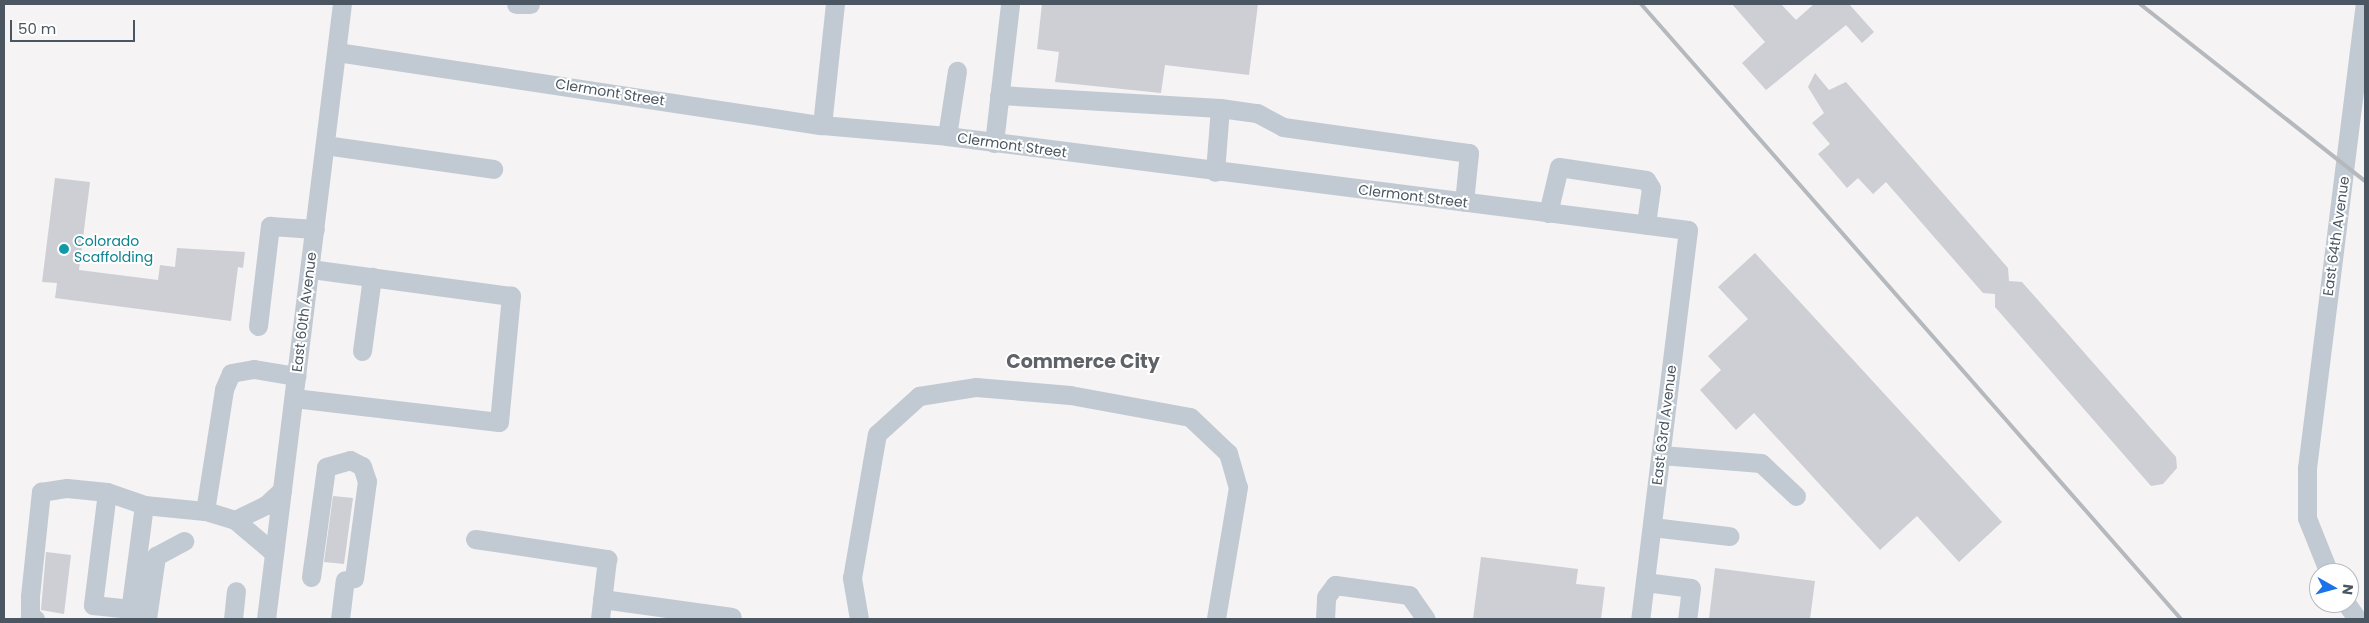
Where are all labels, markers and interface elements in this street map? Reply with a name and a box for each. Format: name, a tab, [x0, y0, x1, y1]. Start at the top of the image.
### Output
scale bar	[12, 10, 138, 42]
text: 50 m	[18, 18, 56, 39]
street label: Clermont Street	[554, 75, 666, 109]
street label: Clermont Street	[956, 129, 1068, 161]
street label: East 64th Avenue	[2319, 175, 2353, 297]
street label: Clermont Street	[1357, 181, 1469, 211]
place label: Colorado Scaffolding	[74, 233, 153, 266]
marker: Colorado Scaffolding	[58, 243, 70, 255]
street label: East 60th Avenue	[288, 251, 320, 373]
district label: Commerce City	[1006, 351, 1160, 373]
street label: East 63rd Avenue	[1648, 364, 1680, 486]
north arrow	[2309, 563, 2359, 613]
text: N	[2337, 583, 2358, 596]

